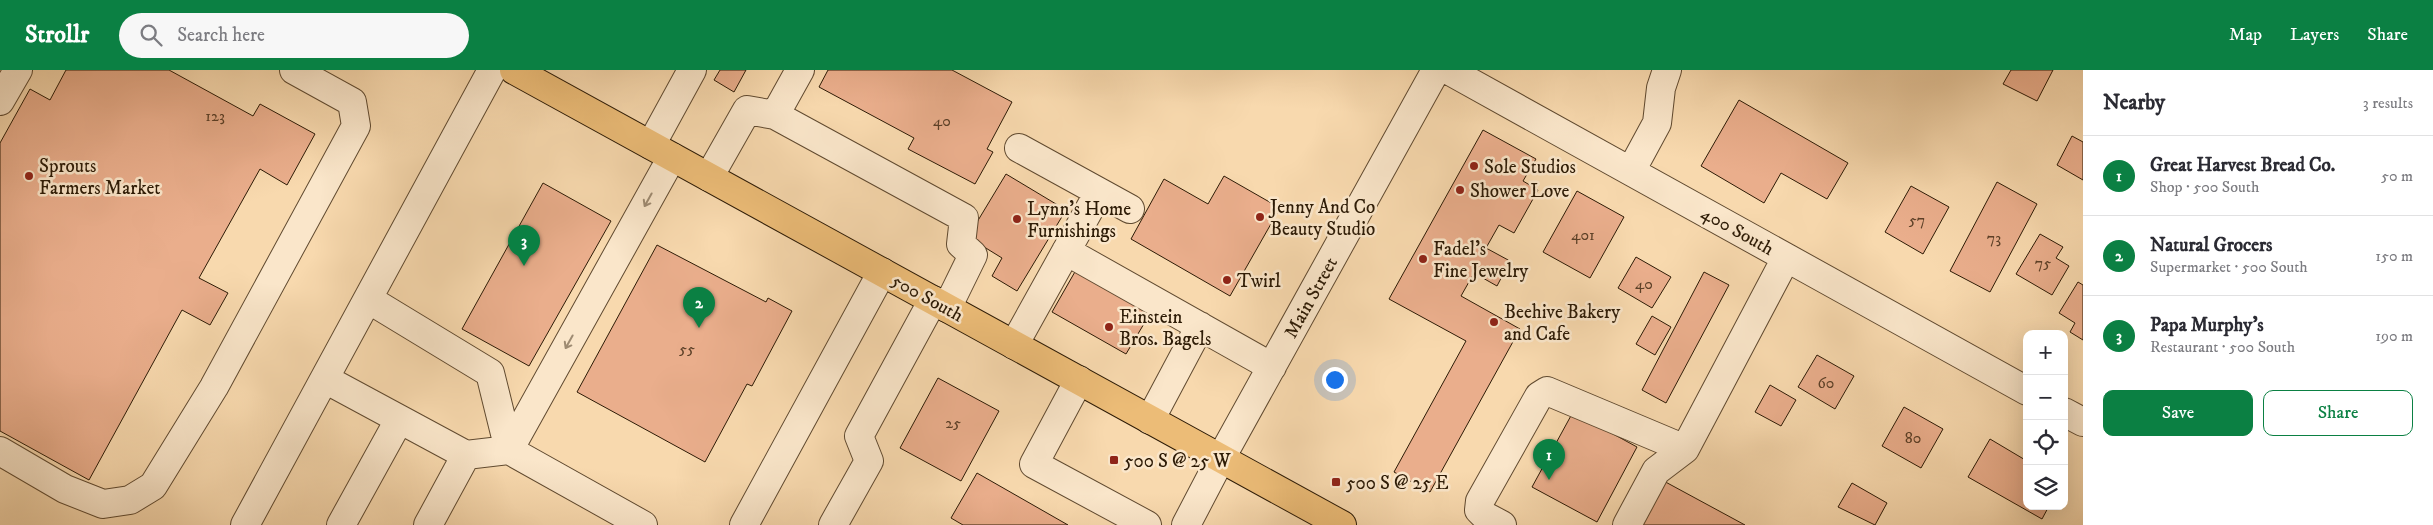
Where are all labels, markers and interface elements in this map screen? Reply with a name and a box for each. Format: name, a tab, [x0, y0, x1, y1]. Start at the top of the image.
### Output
search box	[119, 13, 469, 58]
text: Strollr	[25, 20, 89, 50]
icon: search	[137, 21, 165, 49]
text: Search here	[177, 24, 265, 47]
text: Map	[2229, 24, 2262, 46]
text: Layers	[2290, 24, 2339, 46]
text: Share	[2367, 24, 2408, 46]
text: Nearby	[2103, 90, 2165, 116]
text: 3 results	[2363, 93, 2413, 113]
house number: 123	[205, 106, 225, 126]
house number: 40	[933, 111, 951, 131]
text: Great Harvest Bread Co.	[2150, 154, 2335, 177]
place label: Sprouts Farmers Market	[39, 155, 160, 200]
place label: Sole Studios	[1484, 156, 1576, 179]
marker: Sole Studios	[1468, 160, 1480, 172]
text: 1	[2116, 166, 2122, 186]
text: 50 m	[2381, 166, 2413, 186]
marker: Sprouts Farmers Market	[23, 170, 35, 182]
text: Shop · 500 South	[2150, 177, 2259, 197]
place label: Shower Love	[1470, 180, 1569, 203]
marker: Shower Love	[1454, 184, 1466, 196]
one-way arrow	[643, 192, 653, 207]
place label: Jenny And Co Beauty Studio	[1268, 196, 1375, 241]
place label: Lynn's Home Furnishings	[1027, 198, 1131, 243]
street label: 400 South	[1697, 202, 1778, 261]
house number: 57	[1909, 210, 1925, 230]
marker: Jenny And Co Beauty Studio	[1254, 211, 1266, 223]
marker: Lynn's Home Furnishings	[1011, 213, 1023, 225]
pin: 3	[508, 225, 540, 266]
house number: 401	[1571, 225, 1595, 245]
house number: 73	[1987, 228, 2001, 248]
text: Natural Grocers	[2150, 234, 2272, 257]
place label: Fadel's Fine Jewelry	[1433, 238, 1529, 283]
text: 2	[2115, 246, 2123, 266]
text: 150 m	[2375, 246, 2413, 266]
street label: Main Street	[1280, 253, 1343, 342]
marker: Fadel's Fine Jewelry	[1417, 253, 1429, 265]
house number: 75	[2035, 253, 2051, 273]
text: Supermarket · 500 South	[2150, 257, 2308, 277]
street label: 500 South	[887, 269, 967, 327]
place label: Twirl	[1237, 270, 1281, 293]
marker: Twirl	[1221, 274, 1233, 286]
house number: 40	[1635, 274, 1653, 294]
pin: 2	[683, 287, 715, 328]
place label: Beehive Bakery and Cafe	[1504, 301, 1621, 346]
place label: Einstein Bros. Bagels	[1119, 306, 1211, 351]
text: Papa Murphy's	[2150, 314, 2264, 337]
marker: Beehive Bakery and Cafe	[1488, 316, 1500, 328]
marker: Einstein Bros. Bagels	[1103, 321, 1115, 333]
text: 3	[2116, 326, 2122, 346]
text: 190 m	[2375, 326, 2413, 346]
map controls	[2023, 330, 2068, 510]
button: +	[2023, 330, 2068, 375]
one-way arrow	[564, 334, 574, 348]
text: Restaurant · 500 South	[2150, 337, 2295, 357]
house number: 55	[679, 339, 695, 359]
your location	[1322, 367, 1348, 393]
house number: 60	[1818, 373, 1834, 393]
button: −	[2023, 375, 2068, 420]
button: Save	[2103, 390, 2253, 436]
button: Share	[2263, 390, 2413, 436]
house number: 25	[945, 413, 961, 433]
button: locate	[2023, 420, 2068, 465]
house number: 80	[1905, 428, 1921, 448]
pin: 1	[1533, 439, 1565, 480]
place label: 500 S @ 25 W	[1124, 450, 1231, 473]
marker: 500 S @ 25 W	[1108, 454, 1120, 466]
button: layers	[2023, 465, 2068, 510]
place label: 500 S @ 25 E	[1346, 472, 1449, 495]
marker: 500 S @ 25 E	[1330, 476, 1342, 488]

